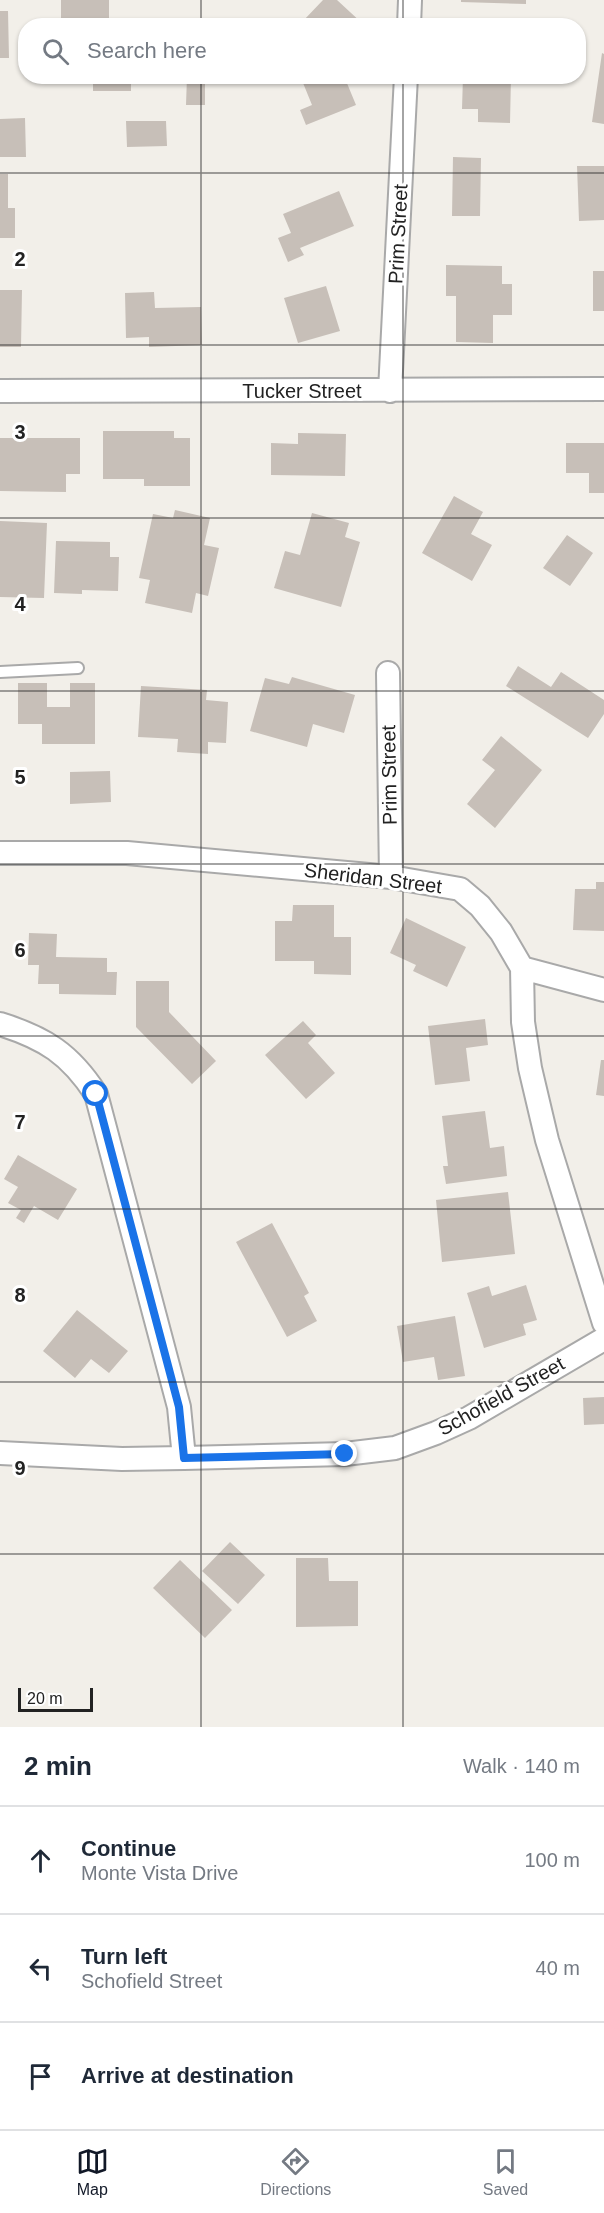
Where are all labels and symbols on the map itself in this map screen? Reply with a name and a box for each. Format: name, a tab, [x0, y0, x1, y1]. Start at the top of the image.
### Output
street label: Prim Street	[384, 183, 412, 285]
text: 2	[14, 248, 26, 270]
street label: Tucker Street	[242, 380, 362, 402]
text: 3	[14, 421, 26, 443]
text: 4	[14, 593, 26, 615]
street label: Prim Street	[377, 724, 401, 825]
text: 5	[14, 766, 26, 788]
street label: Sheridan Street	[303, 859, 444, 897]
text: 6	[14, 939, 26, 961]
route start	[82, 1080, 108, 1106]
text: 7	[14, 1111, 26, 1133]
text: 8	[14, 1284, 26, 1306]
street label: Schofield Street	[434, 1352, 568, 1440]
route end	[331, 1440, 357, 1466]
text: 9	[14, 1457, 26, 1479]
scale bar	[18, 1685, 93, 1712]

